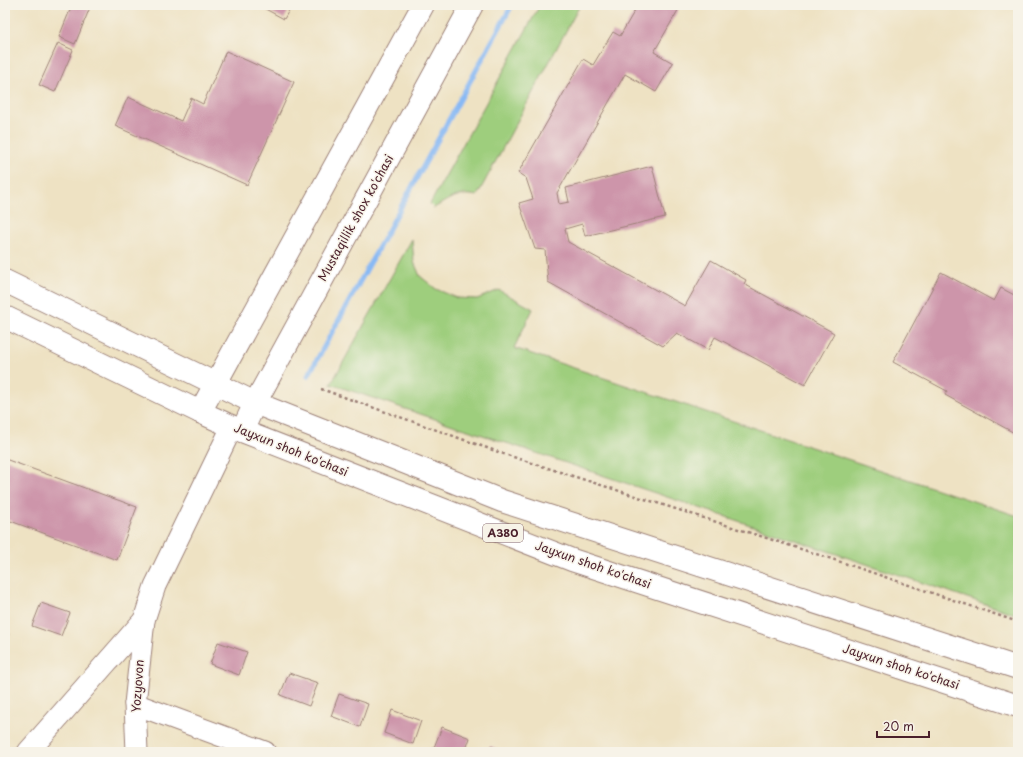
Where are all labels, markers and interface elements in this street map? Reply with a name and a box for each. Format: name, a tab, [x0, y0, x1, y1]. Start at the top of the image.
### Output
street label: Mustaqillik shox ko'chasi	[313, 151, 398, 284]
street label: Jayxun shoh ko'chasi	[232, 418, 351, 480]
road number: A380	[483, 524, 523, 542]
street label: Jayxun shoh ko'chasi	[533, 536, 654, 592]
street label: Jayxun shoh ko'chasi	[841, 639, 962, 693]
street label: Yozyovon	[126, 659, 148, 713]
scale bar	[877, 713, 929, 739]
text: 20 m	[883, 717, 914, 735]

